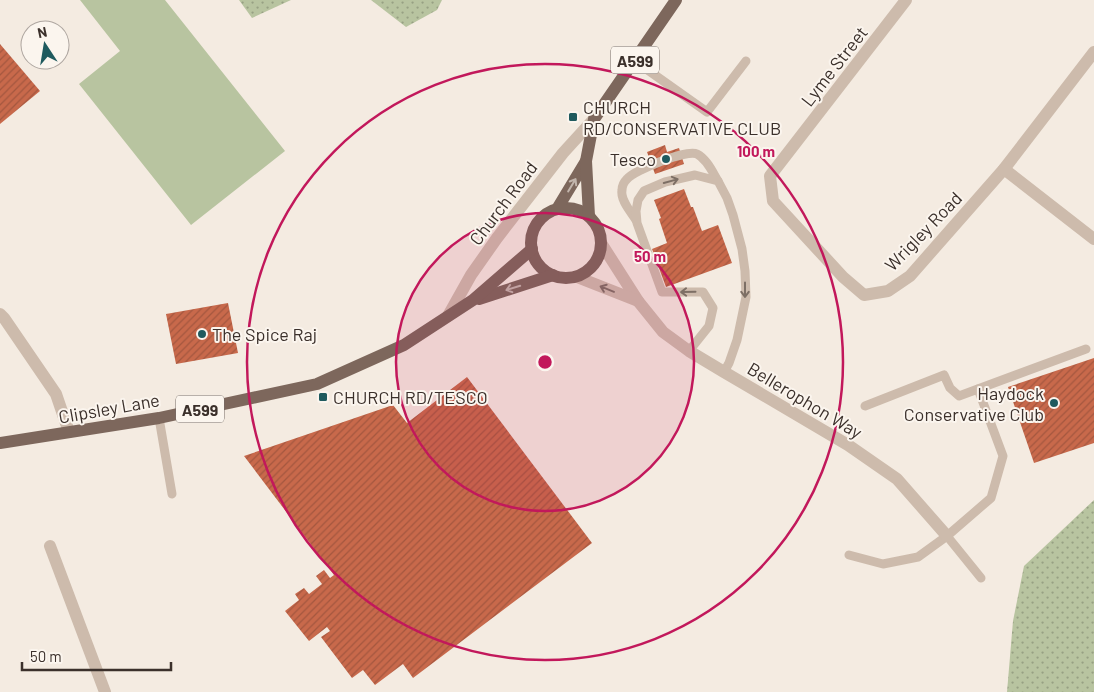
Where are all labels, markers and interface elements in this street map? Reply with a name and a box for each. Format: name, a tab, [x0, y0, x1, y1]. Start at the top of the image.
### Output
north arrow	[20, 20, 70, 70]
street label: Lyme Street	[796, 22, 872, 110]
text: N	[36, 23, 49, 41]
road number: A599	[611, 46, 659, 74]
place label: CHURCH RD/CONSERVATIVE CLUB	[583, 96, 781, 139]
marker: CHURCH RD/CONSERVATIVE CLUB	[567, 111, 579, 123]
text: 100 m	[737, 142, 775, 160]
place label: Tesco	[610, 148, 656, 170]
marker: Tesco	[660, 153, 672, 165]
street label: Church Road	[464, 157, 542, 249]
one-way arrow	[662, 175, 678, 185]
one-way arrow	[567, 179, 577, 193]
street label: Wrigley Road	[880, 187, 966, 275]
text: 50 m	[634, 247, 666, 265]
one-way arrow	[740, 282, 750, 298]
one-way arrow	[600, 283, 615, 293]
one-way arrow	[506, 284, 521, 293]
one-way arrow	[681, 287, 697, 297]
place label: The Spice Raj	[212, 323, 317, 345]
marker: The Spice Raj	[196, 328, 208, 340]
centre of rings	[536, 353, 554, 371]
street label: Bellerophon Way	[744, 357, 866, 443]
place label: Haydock Conservative Club	[904, 382, 1044, 425]
place label: CHURCH RD/TESCO	[333, 386, 488, 408]
street label: Clipsley Lane	[57, 388, 161, 428]
marker: CHURCH RD/TESCO	[317, 391, 329, 403]
road number: A599	[176, 396, 224, 422]
marker: Haydock Conservative Club	[1048, 397, 1060, 409]
scale bar	[22, 640, 171, 672]
text: 50 m	[30, 647, 62, 665]

